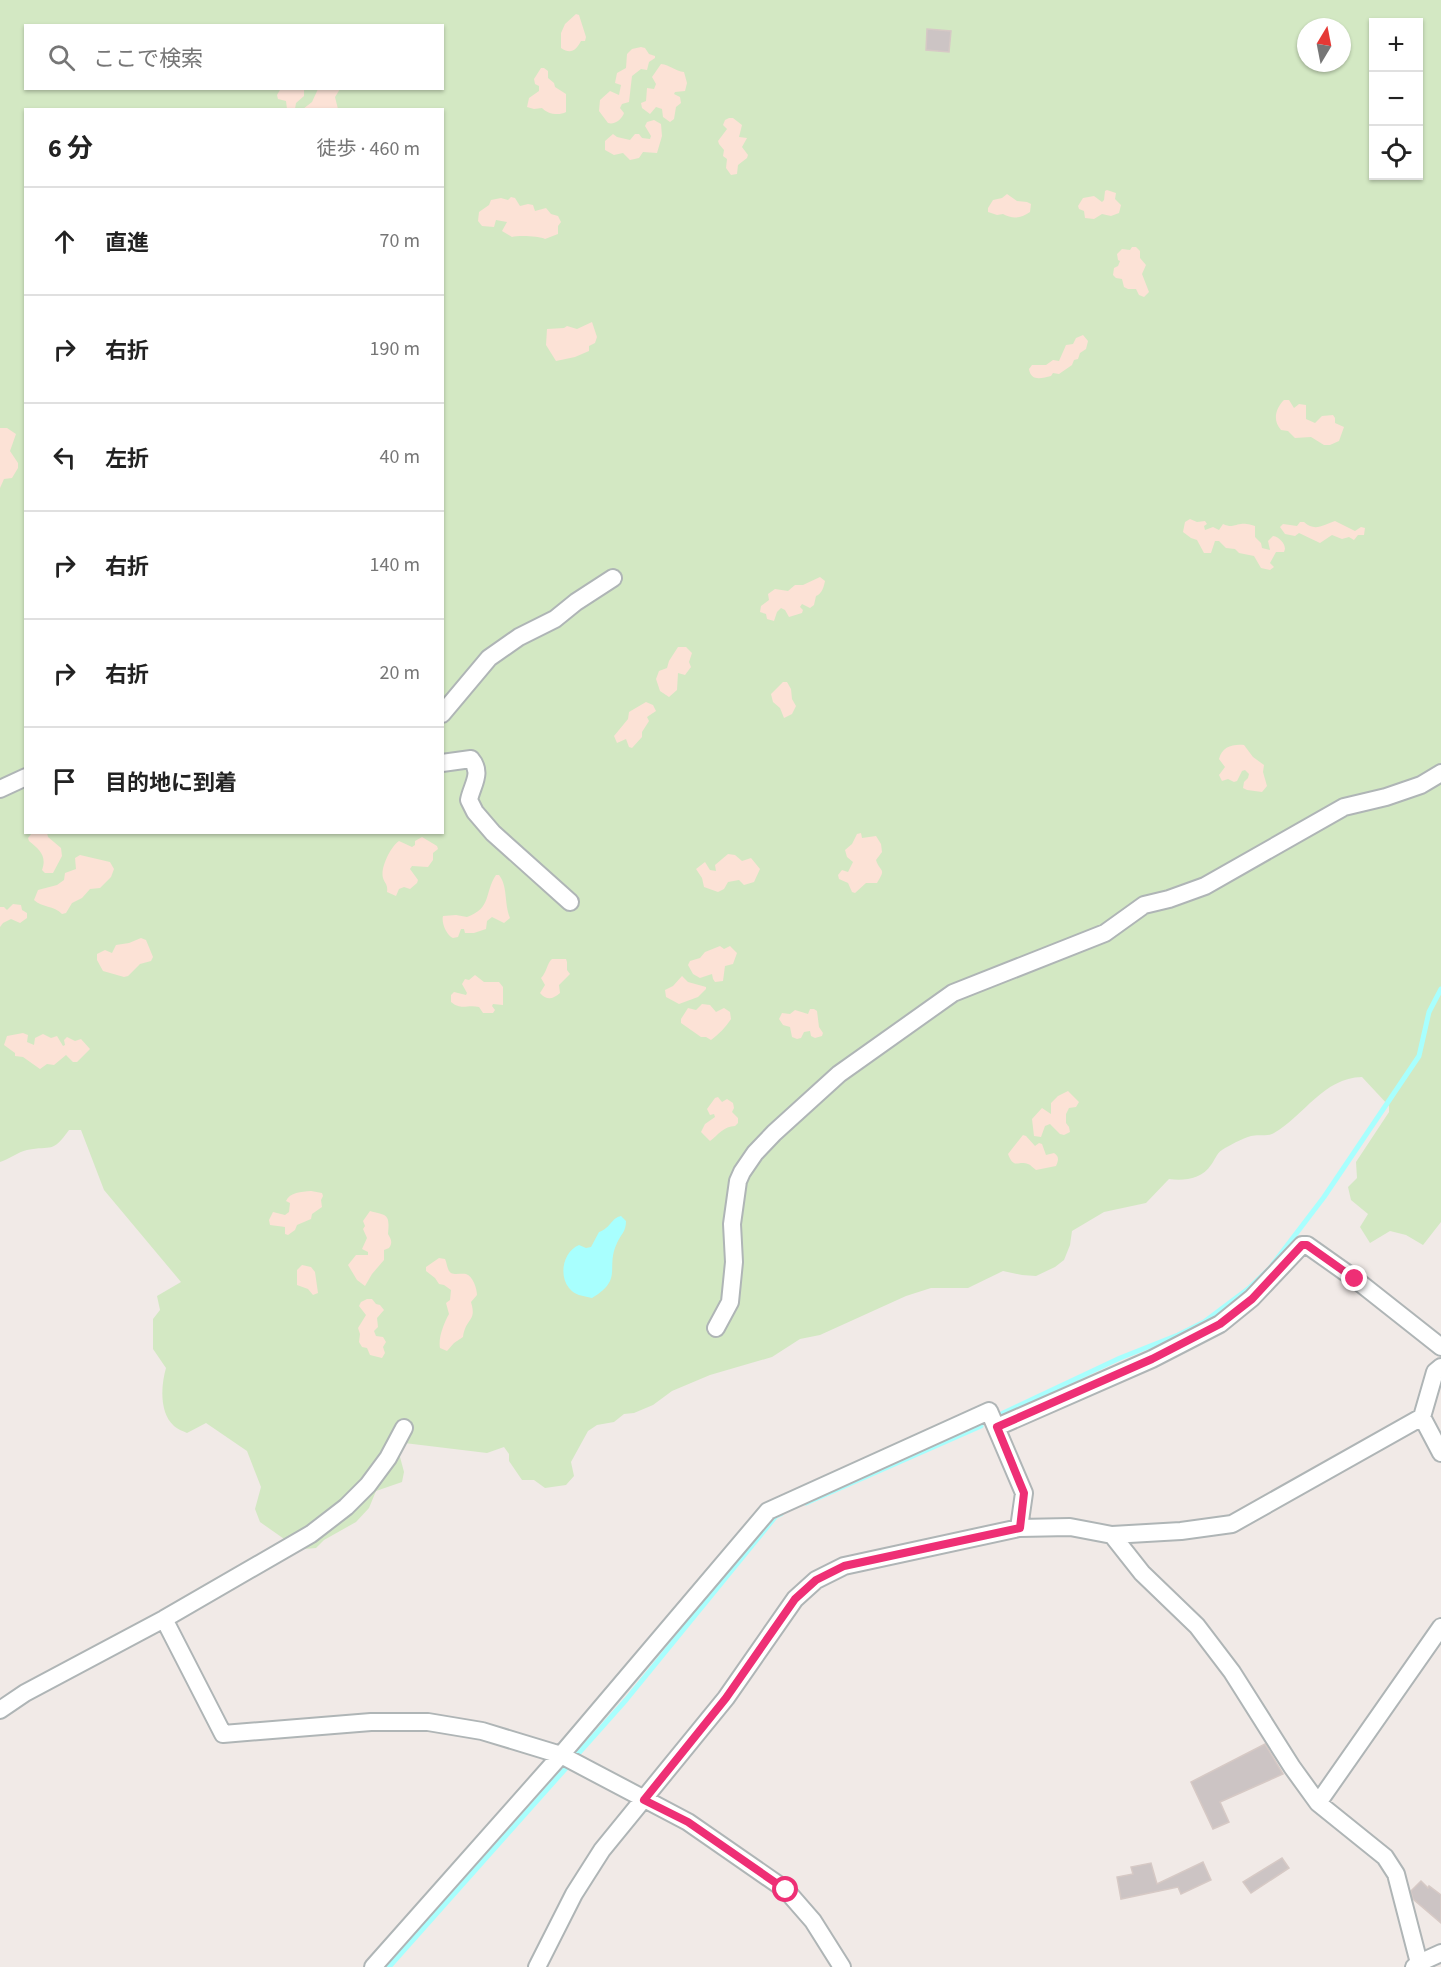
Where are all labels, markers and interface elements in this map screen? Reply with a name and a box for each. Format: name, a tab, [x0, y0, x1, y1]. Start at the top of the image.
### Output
north arrow	[1297, 18, 1351, 72]
map controls	[1369, 18, 1423, 180]
button: +	[1369, 18, 1423, 72]
search box	[24, 24, 444, 90]
icon: search	[45, 41, 78, 74]
text: ここで検索	[93, 43, 203, 75]
button: −	[1369, 72, 1423, 126]
button: locate	[1369, 126, 1423, 180]
text: 6 分	[48, 130, 93, 167]
text: 徒歩 · 460 m	[317, 135, 420, 163]
icon: ahead	[48, 225, 81, 258]
text: 直進	[105, 227, 149, 259]
text: 70 m	[380, 227, 420, 255]
icon: right	[48, 333, 81, 366]
text: 右折	[105, 335, 149, 367]
text: 190 m	[370, 335, 420, 363]
icon: left	[48, 441, 81, 474]
text: 左折	[105, 443, 149, 475]
text: 40 m	[380, 443, 420, 471]
icon: right	[48, 549, 81, 582]
text: 右折	[105, 551, 149, 583]
text: 140 m	[370, 551, 420, 579]
icon: right	[48, 657, 81, 690]
text: 右折	[105, 659, 149, 691]
text: 20 m	[380, 659, 420, 687]
icon: arrive	[48, 765, 81, 798]
text: 目的地に到着	[105, 767, 237, 799]
route end	[1341, 1265, 1367, 1291]
route start	[772, 1876, 798, 1902]

